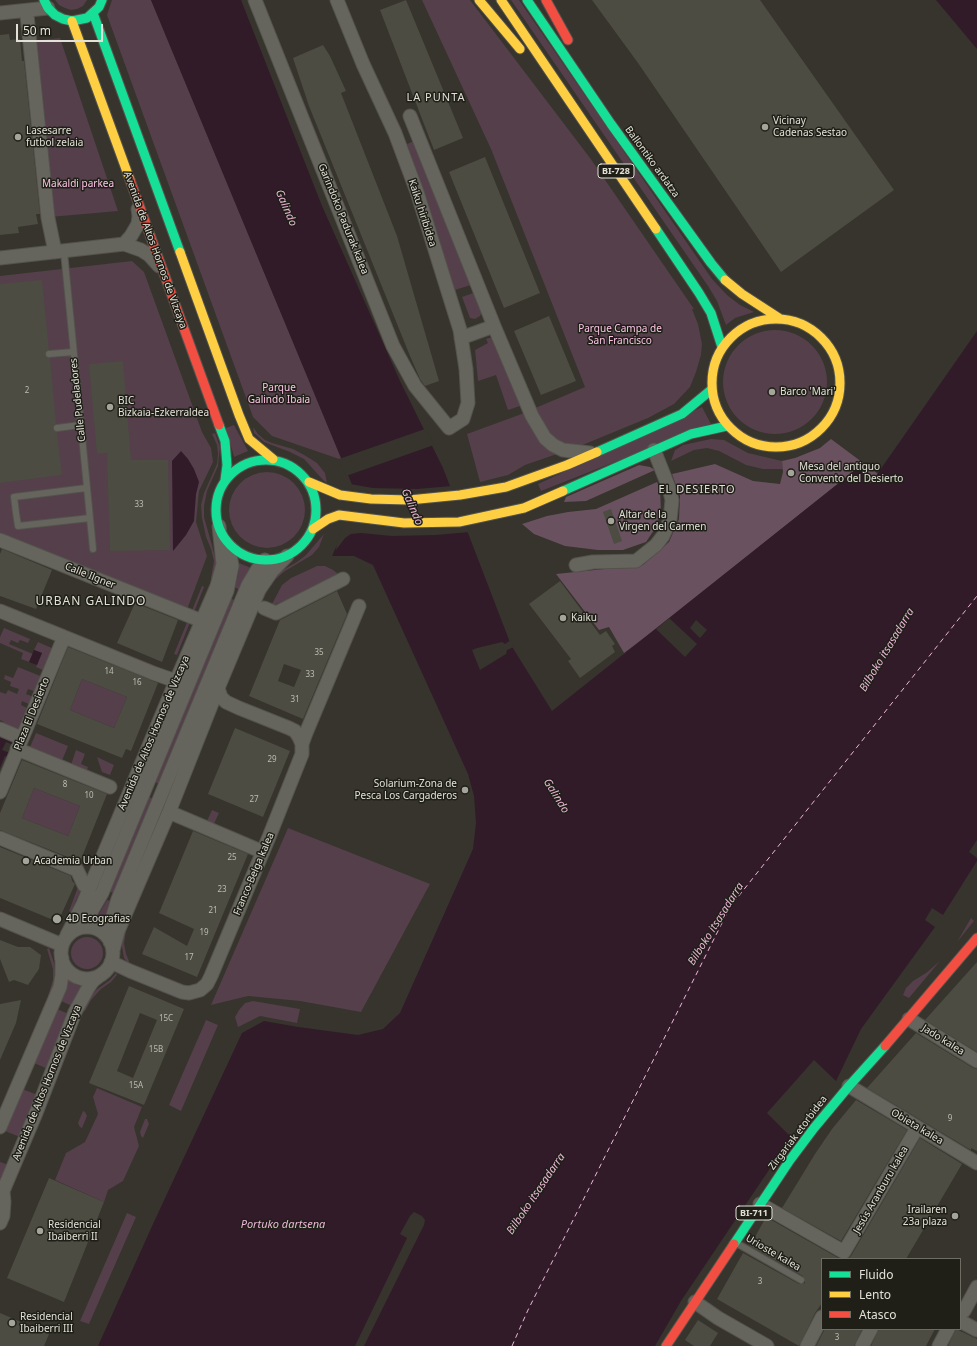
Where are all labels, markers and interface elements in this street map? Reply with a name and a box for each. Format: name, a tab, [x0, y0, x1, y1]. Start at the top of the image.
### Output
scale bar	[18, 16, 105, 42]
text: 50 m	[23, 22, 51, 39]
district label: LA PUNTA	[406, 91, 466, 105]
place label: Vicinay Cadenas Sestao	[773, 115, 847, 138]
marker: Vicinay Cadenas Sestao	[760, 122, 770, 132]
street label: Ballontiko ardatza	[622, 124, 682, 200]
place label: Lasesarre futbol zelaia	[26, 125, 83, 148]
marker: Lasesarre futbol zelaia	[13, 132, 23, 142]
street label: Garindoko Padurak kalea	[315, 162, 371, 276]
road number: BI-728	[598, 164, 634, 178]
street label: Avenida de Altos Hornos de Vizcaya	[121, 170, 189, 330]
park label: Makaldi parkea	[42, 178, 114, 190]
street label: Kaiku hiribidea	[405, 178, 439, 248]
water label: Galindo	[272, 188, 300, 228]
park label: Parque Campa de San Francisco	[578, 323, 662, 346]
street label: Calle Pudeladores	[68, 358, 88, 442]
park label: Parque Galindo Ibaia	[248, 382, 310, 406]
house number: 2	[25, 386, 29, 396]
place label: Barco 'Mari'	[780, 386, 835, 398]
marker: Barco 'Mari'	[767, 387, 777, 397]
place label: BIC Bizkaia-Ezkerraldea	[118, 395, 209, 418]
marker: BIC Bizkaia-Ezkerraldea	[105, 402, 115, 412]
place label: Mesa del antiguo Convento del Desierto	[799, 461, 903, 484]
marker: Mesa del antiguo Convento del Desierto	[786, 468, 796, 478]
district label: EL DESIERTO	[658, 483, 736, 497]
water label: Galindo	[398, 487, 426, 527]
house number: 33	[134, 500, 144, 510]
place label: Altar de la Virgen del Carmen	[619, 509, 706, 532]
marker: Altar de la Virgen del Carmen	[606, 516, 616, 526]
street label: Calle Ilgner	[63, 560, 117, 592]
district label: URBAN GALINDO	[36, 595, 146, 609]
water label: Bilboko itsasadarra	[857, 606, 917, 694]
place label: Kaiku	[571, 612, 597, 624]
marker: Kaiku	[558, 613, 568, 623]
house number: 35	[314, 648, 324, 658]
street label: Avenida de Altos Hornos de Vizcaya	[116, 654, 192, 812]
house number: 14	[104, 667, 114, 677]
house number: 33	[305, 670, 315, 680]
street label: Plaza El Desierto	[12, 676, 52, 752]
house number: 16	[132, 678, 142, 688]
house number: 31	[290, 695, 300, 705]
house number: 29	[267, 755, 277, 765]
water label: Galindo	[540, 776, 572, 816]
place label: Solarium-Zona de Pesca Los Cargaderos	[355, 778, 457, 802]
house number: 8	[63, 780, 67, 790]
marker: Solarium-Zona de Pesca Los Cargaderos	[460, 785, 470, 795]
house number: 10	[84, 791, 94, 801]
house number: 27	[249, 795, 259, 805]
street label: Franco-Belga kalea	[231, 831, 277, 917]
house number: 25	[227, 853, 237, 863]
place label: Academia Urban	[34, 855, 112, 867]
marker: Academia Urban	[21, 856, 31, 866]
water label: Bilboko itsasadarra	[685, 880, 747, 968]
house number: 23	[217, 885, 227, 895]
house number: 21	[208, 906, 218, 916]
marker: 4D Ecografias	[51, 913, 63, 925]
place label: 4D Ecografias	[66, 913, 130, 925]
house number: 19	[199, 928, 209, 938]
house number: 17	[184, 953, 194, 963]
street label: Avenida de Altos Hornos de Vizcaya	[10, 1003, 84, 1163]
house number: 15C	[159, 1014, 173, 1024]
street label: Jado kalea	[920, 1022, 966, 1058]
house number: 15B	[149, 1045, 163, 1055]
house number: 15A	[129, 1081, 143, 1091]
street label: Zirgariak etorbidea	[766, 1093, 830, 1173]
street label: Obieta kalea	[889, 1107, 945, 1147]
house number: 9	[948, 1114, 952, 1124]
street label: Jesús Aranburu kalea	[851, 1144, 911, 1236]
water label: Bilboko itsasadarra	[504, 1151, 568, 1237]
place label: Irailaren 23a plaza	[903, 1204, 947, 1228]
road number: BI-711	[736, 1206, 772, 1220]
marker: Irailaren 23a plaza	[950, 1211, 960, 1221]
water label: Portuko dartsena	[241, 1218, 325, 1232]
place label: Residencial Ibaiberri II	[48, 1219, 101, 1242]
marker: Residencial Ibaiberri II	[35, 1226, 45, 1236]
street label: Urioste kalea	[743, 1232, 803, 1274]
legend	[821, 1258, 961, 1330]
text: Fluido	[859, 1266, 893, 1283]
house number: 3	[758, 1277, 762, 1287]
text: Lento	[859, 1286, 891, 1303]
text: Atasco	[859, 1306, 897, 1323]
place label: Residencial Ibaiberri III	[20, 1311, 73, 1334]
marker: Residencial Ibaiberri III	[7, 1318, 17, 1328]
house number: 3	[835, 1333, 839, 1343]

